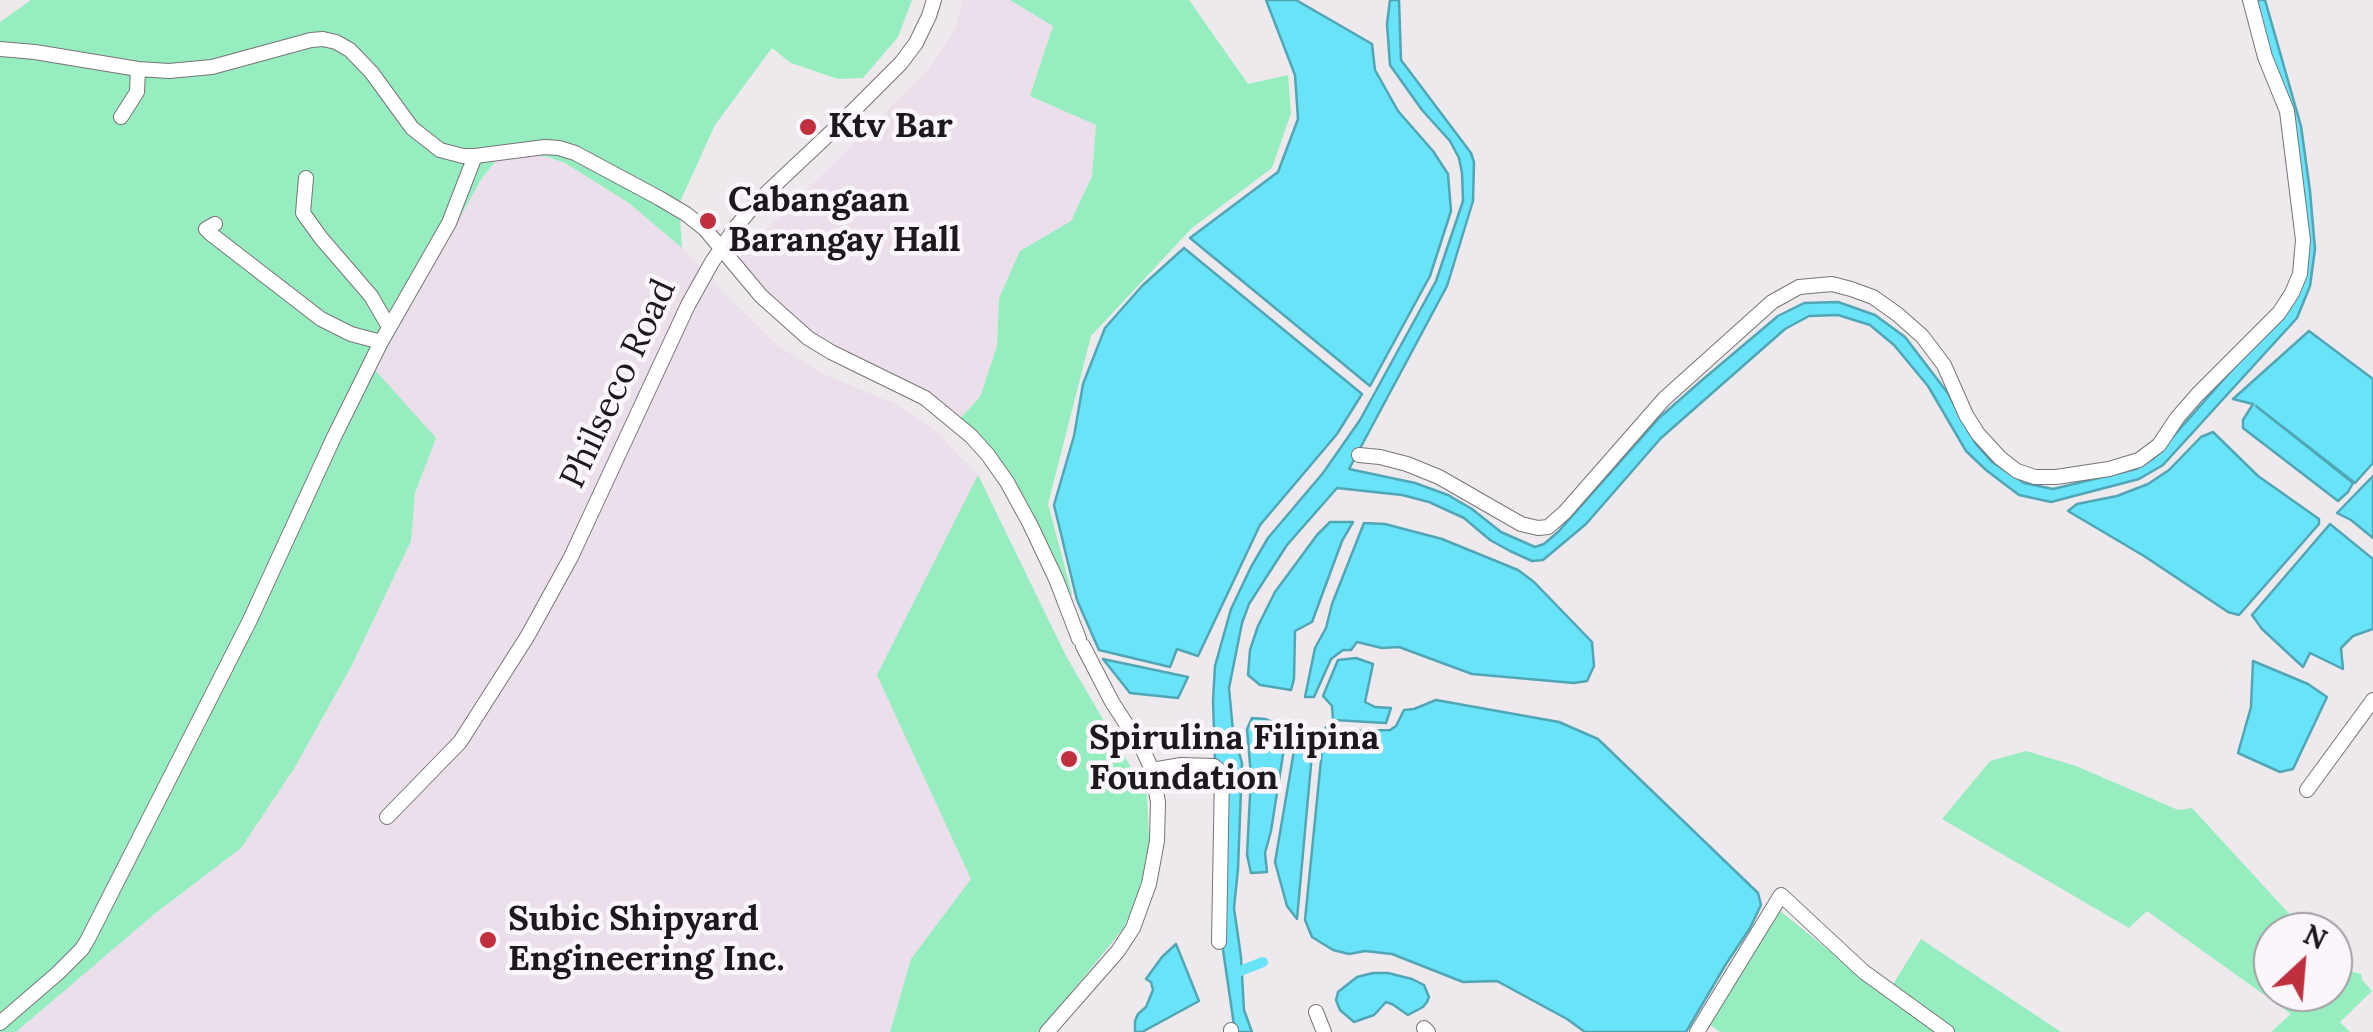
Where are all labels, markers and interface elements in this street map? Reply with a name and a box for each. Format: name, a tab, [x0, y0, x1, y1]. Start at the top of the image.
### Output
place label: Ktv Bar	[828, 106, 953, 148]
marker: Ktv Bar	[797, 116, 819, 138]
place label: Cabangaan Barangay Hall	[728, 180, 960, 262]
marker: Cabangaan Barangay Hall	[697, 210, 719, 232]
street label: Philseco Road	[552, 273, 686, 495]
place label: Spirulina Filipina Foundation	[1089, 718, 1379, 800]
marker: Spirulina Filipina Foundation	[1058, 748, 1080, 770]
place label: Subic Shipyard Engineering Inc.	[508, 899, 785, 981]
north arrow	[2253, 912, 2353, 1012]
text: N	[2298, 916, 2333, 958]
marker: Subic Shipyard Engineering Inc.	[477, 929, 499, 951]

